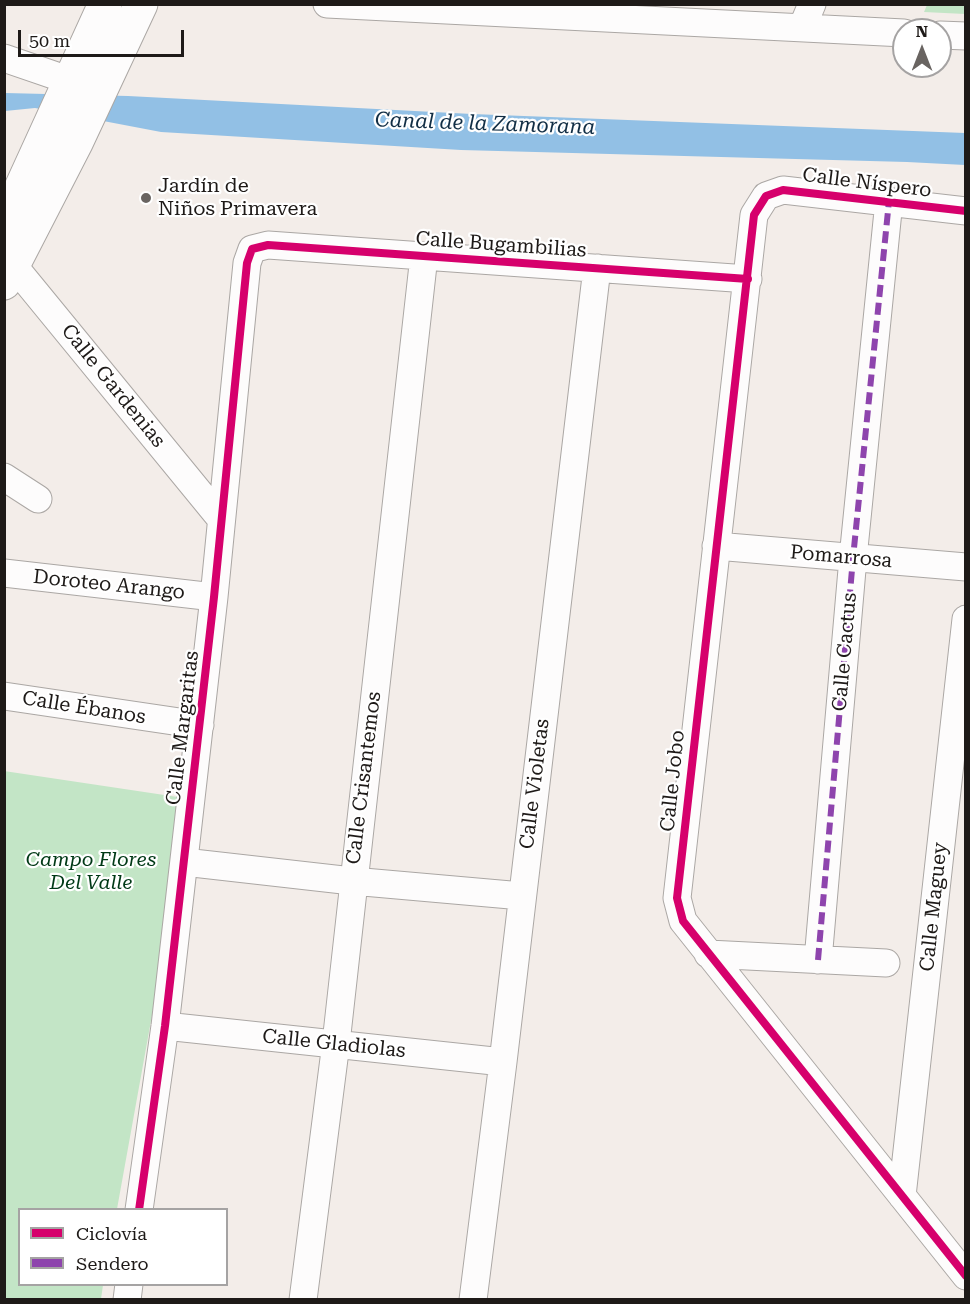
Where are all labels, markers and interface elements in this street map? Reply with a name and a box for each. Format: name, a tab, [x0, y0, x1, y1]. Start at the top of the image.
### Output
scale bar	[21, 18, 188, 56]
north arrow	[892, 18, 952, 78]
text: N	[916, 22, 928, 41]
text: 50 m	[29, 30, 70, 51]
water label: Canal de la Zamorana	[374, 108, 596, 140]
street label: Calle Níspero	[801, 163, 933, 203]
place label: Jardín de Niños Primavera	[158, 174, 317, 221]
marker: Jardín de Niños Primavera	[139, 191, 153, 205]
street label: Calle Bugambilias	[415, 227, 587, 263]
street label: Calle Gardenias	[56, 319, 170, 453]
street label: Pomarrosa	[789, 541, 893, 573]
street label: Doroteo Arango	[32, 565, 186, 605]
street label: Calle Cactus	[828, 592, 862, 712]
street label: Calle Margaritas	[162, 649, 204, 807]
street label: Calle Ébanos	[21, 686, 147, 730]
street label: Calle Crisantemos	[341, 690, 387, 866]
street label: Calle Violetas	[515, 717, 555, 851]
street label: Calle Jobo	[656, 729, 690, 833]
street label: Calle Maguey	[915, 841, 953, 973]
park label: Campo Flores Del Valle	[26, 848, 156, 895]
street label: Calle Gladiolas	[261, 1025, 407, 1063]
legend	[18, 1208, 228, 1286]
text: Ciclovía	[76, 1223, 147, 1244]
text: Sendero	[76, 1253, 149, 1274]

